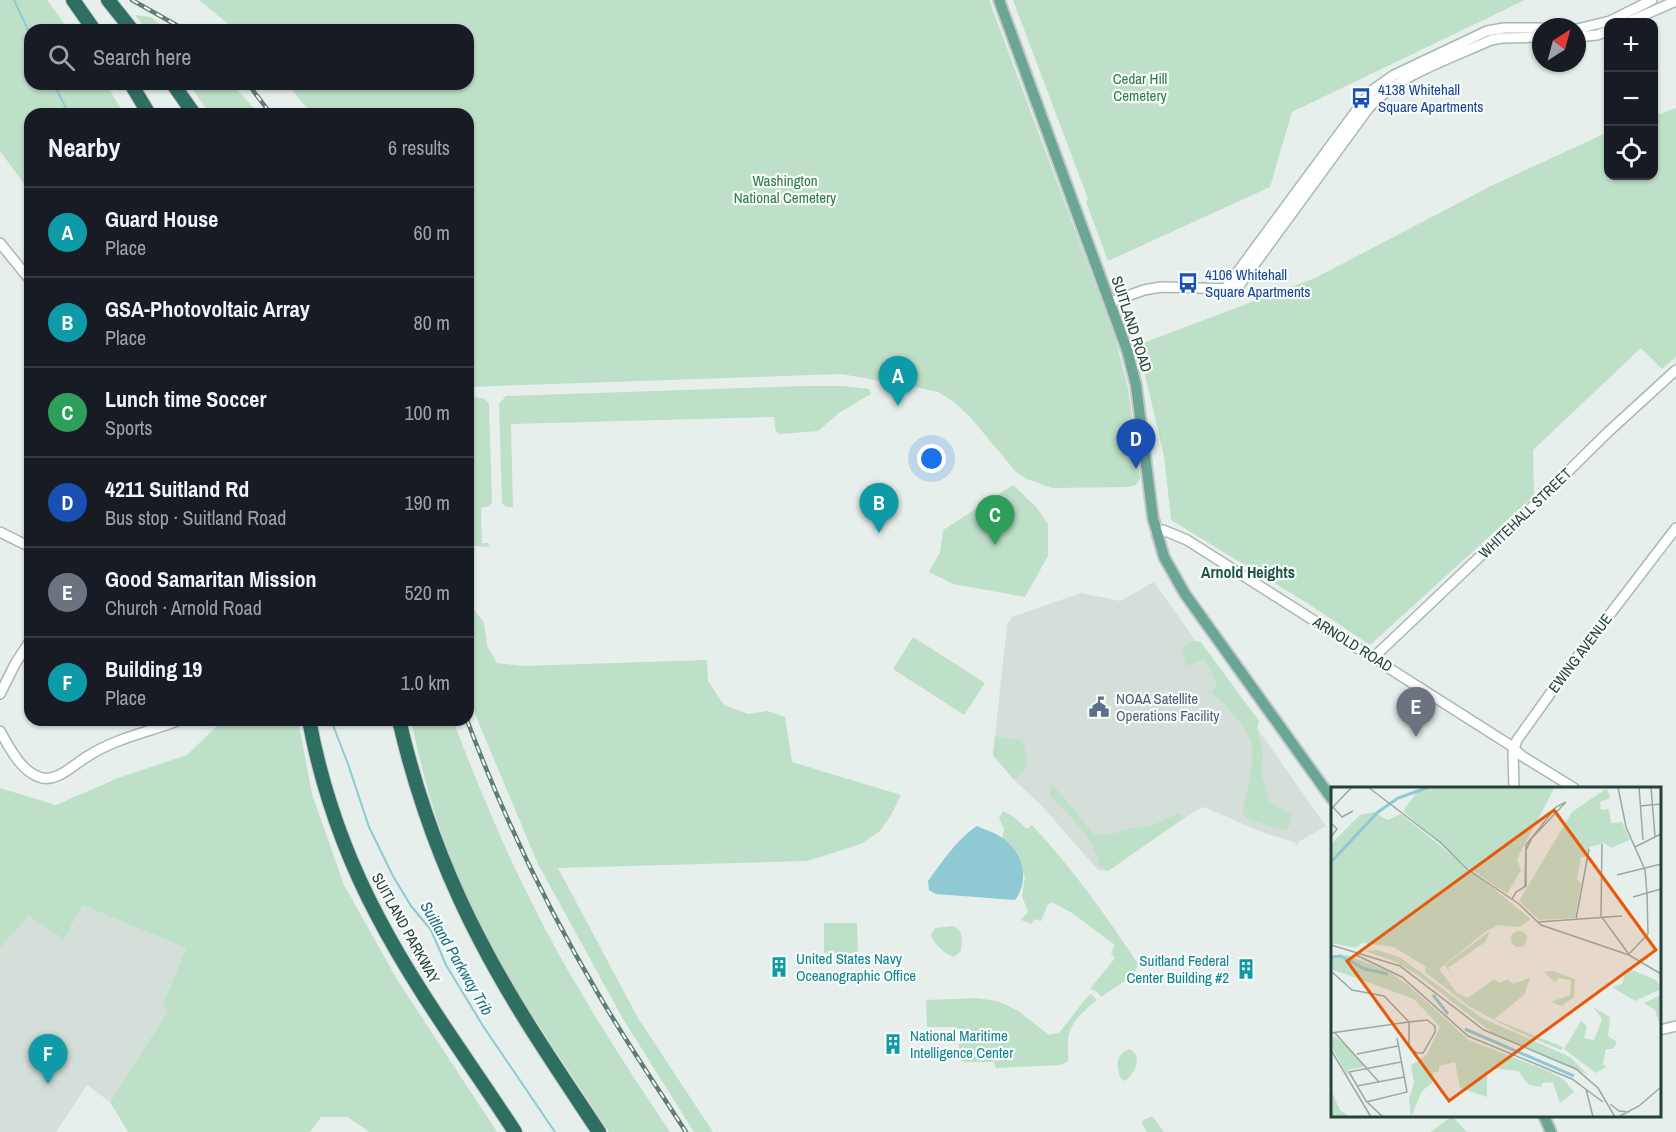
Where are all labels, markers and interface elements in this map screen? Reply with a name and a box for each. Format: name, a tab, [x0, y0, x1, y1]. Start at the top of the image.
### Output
north arrow	[1532, 18, 1586, 72]
map controls	[1604, 18, 1658, 180]
button: +	[1604, 18, 1658, 72]
search box	[24, 24, 474, 90]
icon: search	[45, 41, 78, 74]
text: Search here	[93, 42, 191, 72]
park label: Cedar Hill Cemetery	[1113, 68, 1168, 106]
button: −	[1604, 72, 1658, 126]
place label: 4138 Whitehall Square Apartments	[1378, 79, 1483, 117]
bus stop icon: 4138 Whitehall Square Apartments	[1349, 86, 1373, 110]
button: locate	[1604, 126, 1658, 180]
text: Nearby	[48, 130, 120, 165]
text: 6 results	[388, 134, 450, 161]
park label: Washington National Cemetery	[734, 170, 837, 208]
text: Guard House	[105, 204, 218, 234]
text: A	[62, 219, 73, 246]
text: 60 m	[414, 219, 450, 246]
text: Place	[105, 234, 146, 261]
place label: 4106 Whitehall Square Apartments	[1205, 264, 1310, 302]
bus stop icon: 4106 Whitehall Square Apartments	[1176, 271, 1200, 295]
street label: SUITLAND ROAD	[1107, 273, 1157, 375]
text: GSA-Photovoltaic Array	[105, 294, 310, 324]
text: B	[62, 309, 73, 336]
text: 80 m	[414, 309, 450, 336]
text: Place	[105, 324, 146, 351]
pin: A	[878, 356, 918, 406]
text: Lunch time Soccer	[105, 384, 266, 414]
text: C	[62, 399, 73, 426]
text: 100 m	[404, 399, 450, 426]
text: Sports	[105, 414, 152, 441]
pin: D	[1116, 420, 1156, 469]
your location	[917, 444, 946, 473]
street label: WHITEHALL STREET	[1474, 463, 1576, 563]
text: 4211 Suitland Rd	[105, 474, 249, 504]
pin: B	[860, 484, 898, 533]
text: D	[62, 489, 73, 516]
text: 190 m	[404, 489, 450, 516]
pin: C	[976, 496, 1014, 545]
text: Bus stop · Suitland Road	[105, 504, 286, 531]
district label: Arnold Heights	[1201, 561, 1295, 583]
text: Good Samaritan Mission	[105, 564, 317, 594]
text: E	[62, 579, 73, 606]
text: 520 m	[404, 579, 450, 606]
text: Church · Arnold Road	[105, 594, 262, 621]
street label: EWING AVENUE	[1543, 609, 1617, 697]
street label: ARNOLD ROAD	[1308, 611, 1397, 677]
text: Building 19	[105, 654, 202, 684]
text: F	[62, 669, 73, 696]
text: 1.0 km	[401, 669, 450, 696]
text: Place	[105, 684, 146, 711]
place label: NOAA Satellite Operations Facility	[1116, 688, 1220, 726]
pin: E	[1396, 688, 1436, 737]
public building icon: NOAA Satellite Operations Facility	[1087, 695, 1111, 719]
inset map	[1331, 787, 1661, 1117]
street label: SUITLAND PARKWAY	[367, 869, 446, 988]
water label: Suitland Parkway Trib	[415, 897, 499, 1019]
place label: United States Navy Oceanographic Office	[796, 948, 916, 986]
place label: Suitland Federal Center Building #2	[1126, 950, 1229, 988]
building icon: United States Navy Oceanographic Office	[767, 955, 791, 979]
building icon: Suitland Federal Center Building #2	[1234, 957, 1258, 981]
place label: National Maritime Intelligence Center	[910, 1025, 1013, 1063]
building icon: National Maritime Intelligence Center	[881, 1032, 905, 1056]
pin: F	[28, 1034, 68, 1084]

